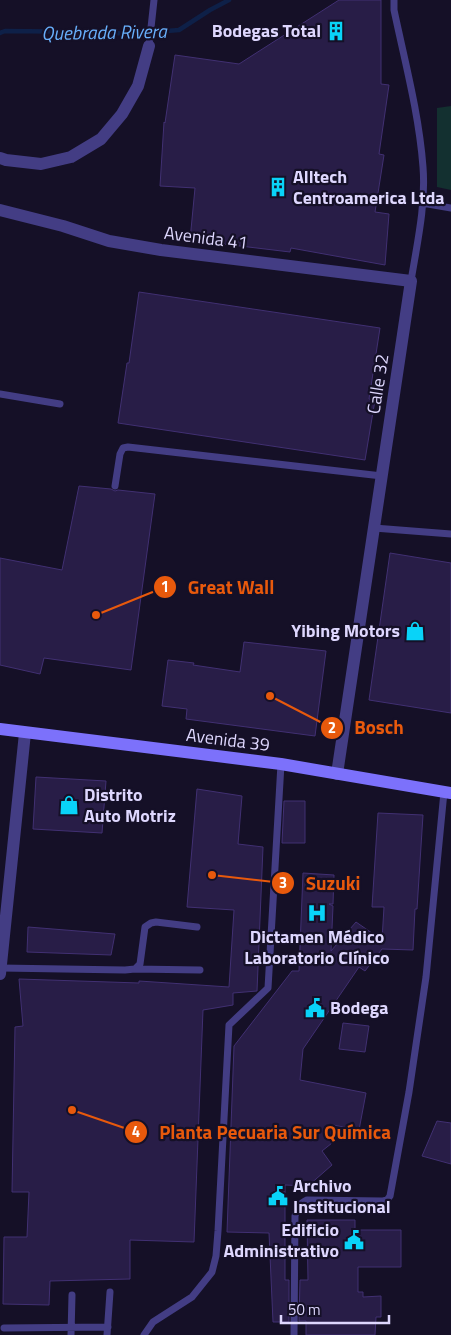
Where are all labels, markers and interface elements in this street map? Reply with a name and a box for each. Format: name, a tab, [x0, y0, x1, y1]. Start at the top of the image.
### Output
water label: Quebrada Rivera	[41, 16, 168, 47]
place label: Bodegas Total	[212, 17, 321, 44]
building icon: Bodegas Total	[325, 20, 347, 42]
place label: Alltech Centroamerica Ltda	[293, 163, 445, 211]
building icon: Alltech Centroamerica Ltda	[267, 176, 289, 198]
street label: Avenida 41	[163, 219, 250, 256]
street label: Calle 32	[359, 352, 396, 416]
callout: Great Wall	[153, 570, 284, 604]
text: Great Wall	[188, 572, 274, 601]
text: 1	[161, 575, 169, 598]
place label: Yibing Motors	[291, 617, 400, 644]
shop icon: Yibing Motors	[404, 620, 426, 642]
callout: Bosch	[319, 711, 414, 745]
text: Bosch	[354, 712, 404, 741]
text: 2	[328, 716, 336, 739]
street label: Avenida 39	[185, 721, 272, 758]
place label: Distrito Auto Motriz	[84, 781, 176, 829]
shop icon: Distrito Auto Motriz	[58, 794, 80, 816]
callout: Suzuki	[271, 866, 370, 900]
text: Suzuki	[306, 868, 360, 897]
text: 3	[279, 871, 287, 894]
hospital icon: Dictamen Médico Laboratorio Clínico	[306, 902, 328, 924]
place label: Dictamen Médico Laboratorio Clínico	[244, 923, 390, 971]
place label: Bodega	[330, 994, 388, 1021]
public building icon: Bodega	[304, 997, 326, 1019]
callout: Planta Pecuaria Sur Química	[124, 1115, 401, 1149]
text: Planta Pecuaria Sur Química	[159, 1117, 391, 1146]
text: 4	[132, 1120, 140, 1143]
place label: Archivo Institucional	[293, 1172, 391, 1220]
public building icon: Archivo Institucional	[267, 1185, 289, 1207]
place label: Edificio Administrativo	[223, 1216, 339, 1264]
public building icon: Edificio Administrativo	[343, 1229, 365, 1251]
scale bar	[281, 1292, 388, 1324]
text: 50 m	[288, 1298, 321, 1321]

